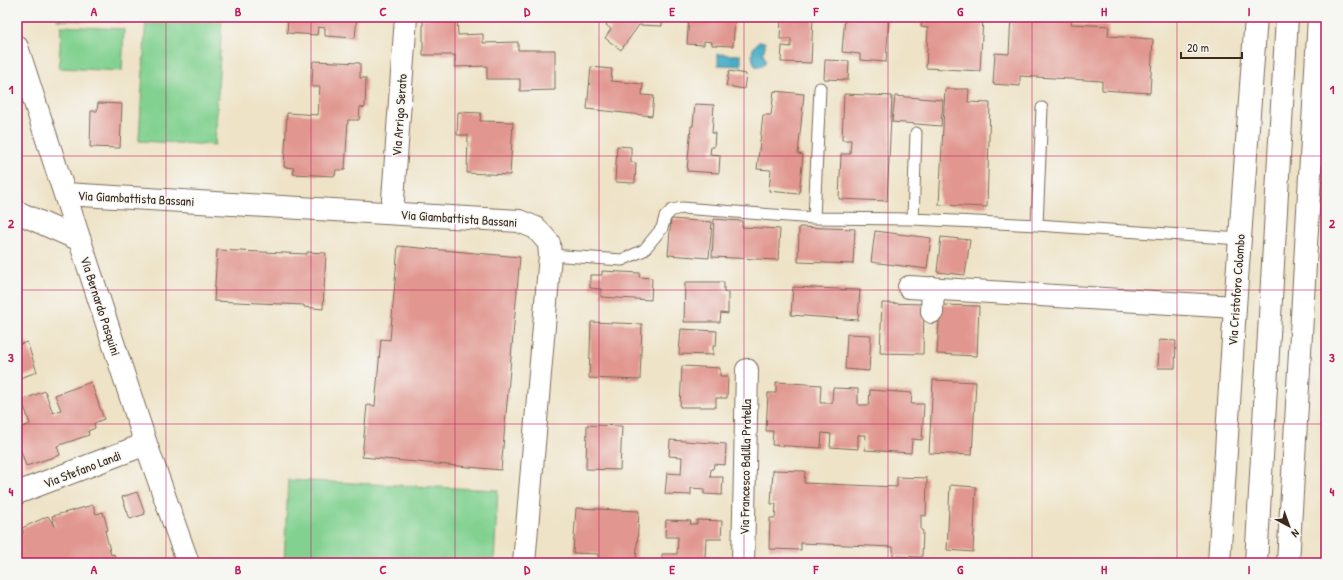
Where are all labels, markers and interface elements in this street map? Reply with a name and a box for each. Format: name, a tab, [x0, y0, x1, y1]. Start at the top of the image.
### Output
text: A	[91, 2, 98, 20]
text: B	[235, 2, 242, 20]
text: C	[379, 2, 387, 20]
text: D	[524, 2, 531, 20]
text: E	[669, 2, 675, 20]
text: F	[813, 2, 820, 20]
text: G	[957, 2, 964, 20]
text: H	[1101, 2, 1107, 20]
text: I	[1247, 2, 1251, 20]
scale bar	[1181, 34, 1242, 60]
text: 20 m	[1187, 39, 1209, 56]
street label: Via Arrigo Serato	[387, 73, 411, 157]
text: 1	[9, 80, 14, 98]
text: 1	[1330, 80, 1335, 98]
street label: Via Giambattista Bassani	[77, 186, 195, 210]
street label: Via Giambattista Bassani	[400, 205, 518, 231]
text: 2	[8, 214, 15, 232]
text: 2	[1329, 214, 1336, 232]
street label: Via Cristoforo Colombo	[1223, 234, 1249, 346]
street label: Via Bernardo Pasquini	[76, 254, 126, 358]
text: 3	[8, 348, 14, 366]
text: 3	[1329, 348, 1335, 366]
street label: Via Francesco Balilla Pratella	[735, 399, 755, 535]
street label: Via Stefano Landi	[41, 446, 123, 492]
text: 4	[9, 482, 14, 500]
text: 4	[1330, 482, 1335, 500]
north arrow	[1269, 506, 1309, 546]
text: N	[1289, 526, 1302, 541]
text: A	[91, 560, 98, 578]
text: B	[235, 560, 242, 578]
text: C	[379, 560, 387, 578]
text: D	[524, 560, 531, 578]
text: E	[669, 560, 675, 578]
text: F	[813, 560, 820, 578]
text: G	[957, 560, 964, 578]
text: H	[1101, 560, 1107, 578]
text: I	[1247, 560, 1251, 578]

